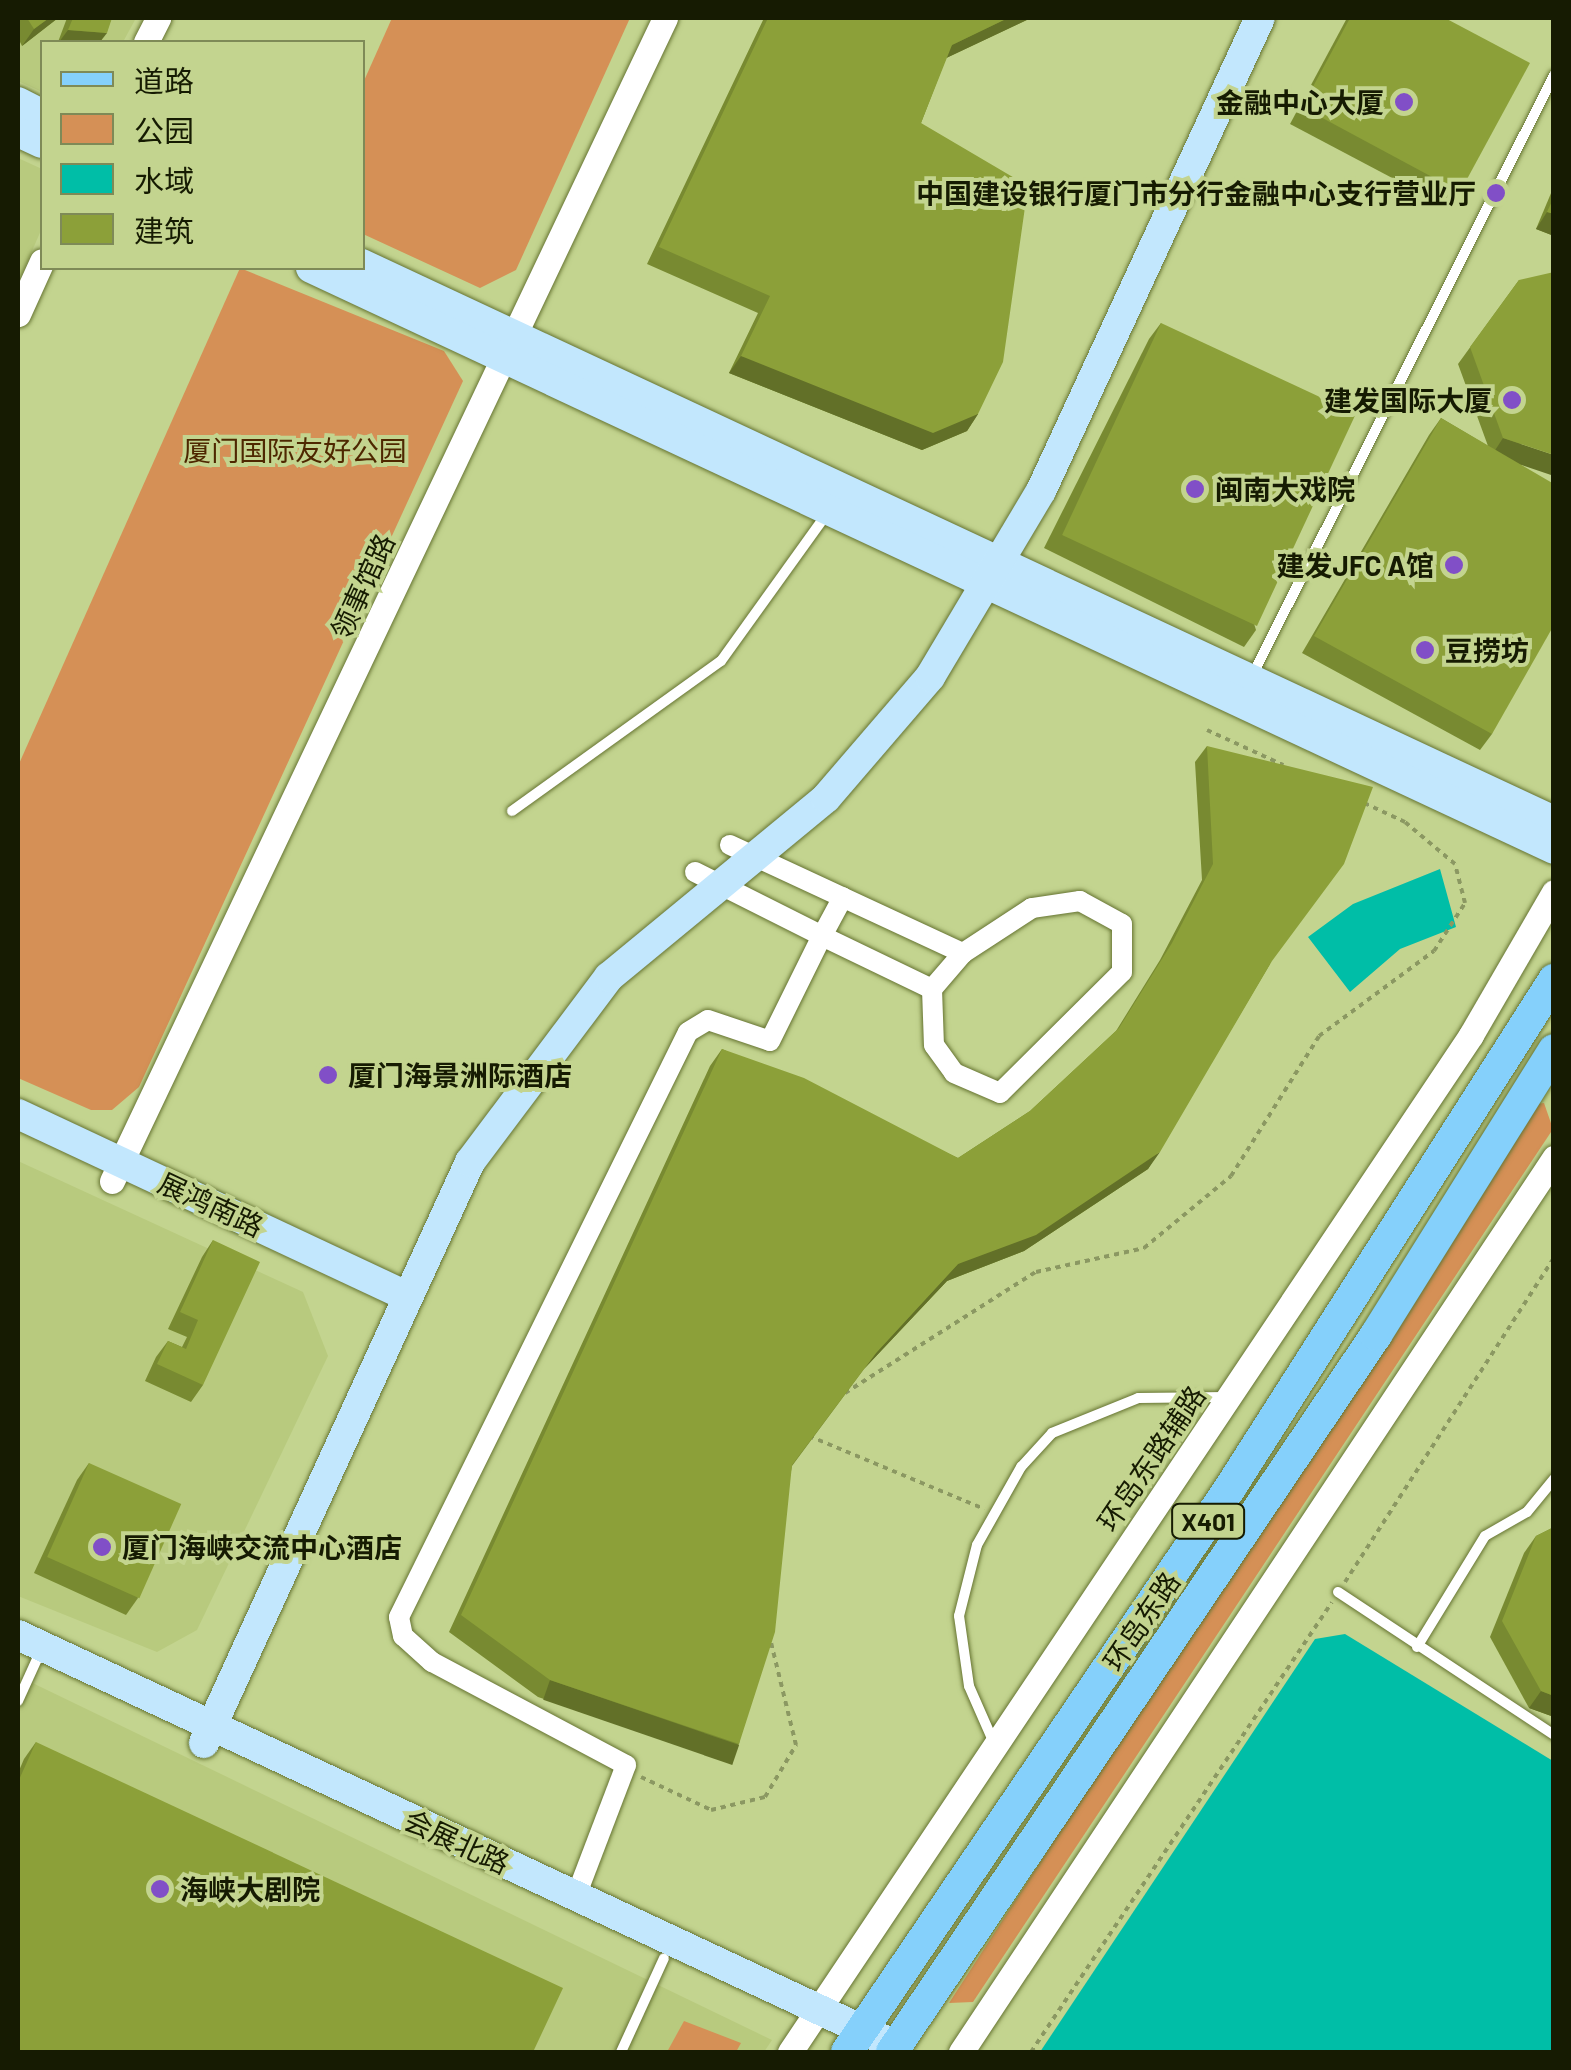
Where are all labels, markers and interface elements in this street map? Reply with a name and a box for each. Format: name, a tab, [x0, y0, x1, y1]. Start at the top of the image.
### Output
legend	[40, 40, 365, 270]
text: 道路	[134, 62, 194, 98]
place label: 金融中心大厦	[1216, 85, 1384, 119]
marker: 金融中心大厦	[1393, 91, 1415, 113]
text: 公园	[134, 112, 194, 148]
text: 水域	[134, 162, 194, 198]
place label: 中国建设银行厦门市分行金融中心支行营业厅	[916, 176, 1476, 210]
marker: 中国建设银行厦门市分行金融中心支行营业厅	[1485, 182, 1507, 204]
text: 建筑	[134, 212, 194, 248]
place label: 建发国际大厦	[1324, 383, 1492, 417]
marker: 建发国际大厦	[1501, 389, 1523, 411]
park label: 厦门国际友好公园	[183, 433, 407, 467]
place label: 闽南大戏院	[1215, 472, 1355, 506]
marker: 闽南大戏院	[1184, 478, 1206, 500]
street label: 领事馆路	[323, 528, 401, 644]
place label: 建发JFC A馆	[1277, 548, 1434, 582]
marker: 建发JFC A馆	[1443, 554, 1465, 576]
place label: 豆捞坊	[1445, 633, 1529, 667]
marker: 豆捞坊	[1414, 639, 1436, 661]
place label: 厦门海景洲际酒店	[348, 1058, 572, 1092]
marker: 厦门海景洲际酒店	[317, 1064, 339, 1086]
street label: 展鸿南路	[153, 1165, 269, 1243]
street label: 环岛东路辅路	[1090, 1379, 1212, 1537]
road number: X401	[1170, 1501, 1246, 1541]
place label: 厦门海峡交流中心酒店	[122, 1530, 402, 1564]
marker: 厦门海峡交流中心酒店	[91, 1536, 113, 1558]
street label: 环岛东路	[1096, 1565, 1186, 1677]
street label: 会展北路	[399, 1802, 515, 1880]
place label: 海峡大剧院	[180, 1872, 320, 1906]
marker: 海峡大剧院	[149, 1878, 171, 1900]

